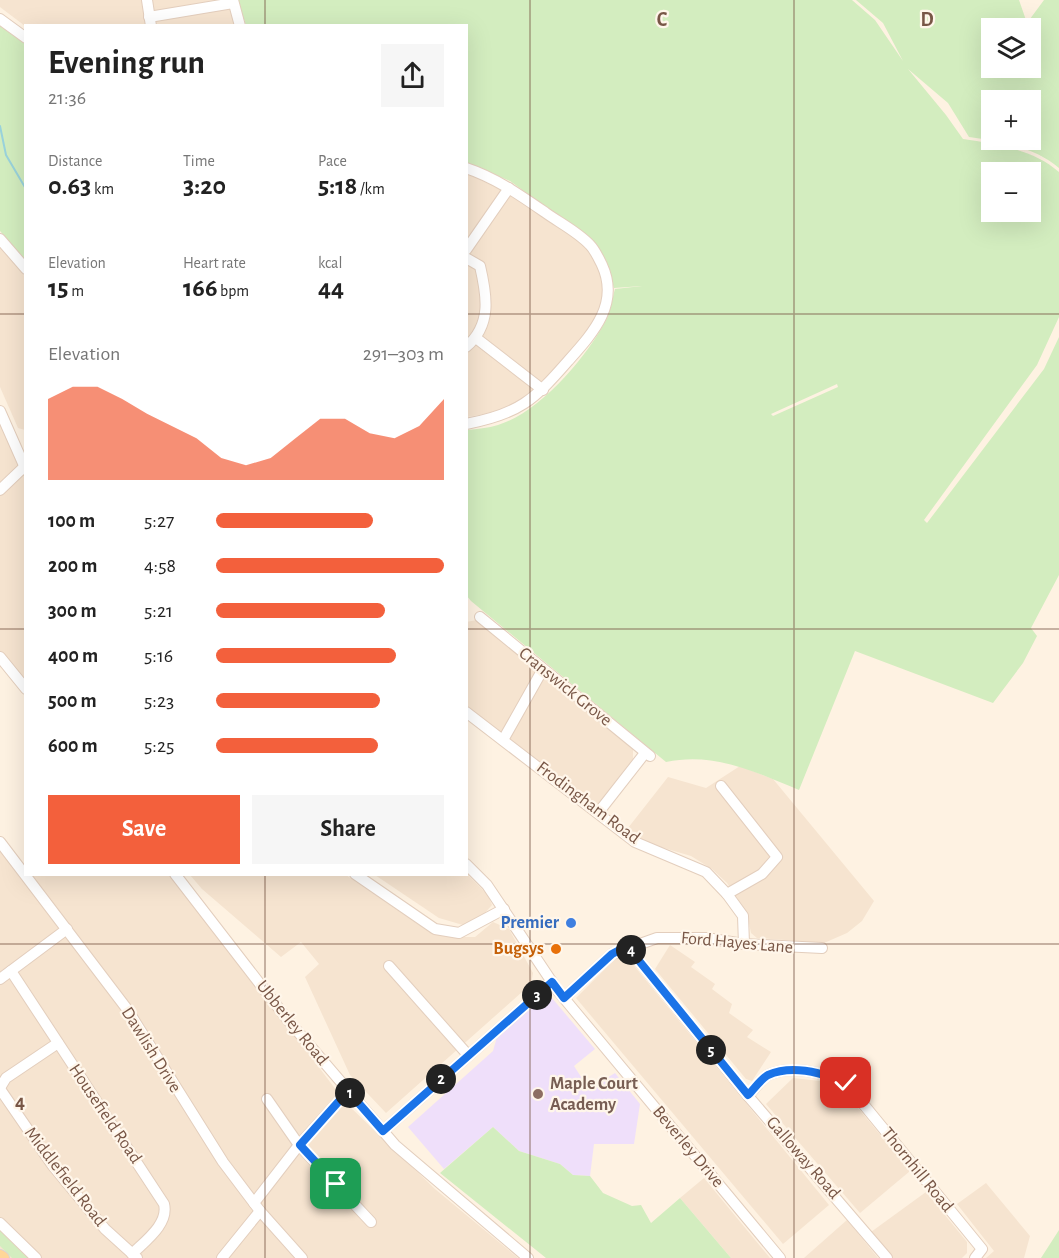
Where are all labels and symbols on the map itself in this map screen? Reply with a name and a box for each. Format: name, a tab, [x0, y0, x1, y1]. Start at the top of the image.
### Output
text: C	[657, 10, 668, 30]
text: D	[920, 10, 934, 30]
street label: Cranswick Grove	[515, 644, 615, 730]
street label: Frodingham Road	[533, 758, 643, 848]
place label: Premier	[500, 914, 560, 932]
marker: Premier	[564, 916, 578, 930]
street label: Ford Hayes Lane	[680, 929, 794, 957]
pin: 4	[616, 935, 646, 965]
place label: Bugsys	[493, 940, 544, 958]
marker: Bugsys	[549, 942, 563, 956]
street label: Ubberley Road	[253, 977, 331, 1069]
pin: 3	[522, 980, 552, 1010]
street label: Dawlish Drive	[118, 1004, 184, 1096]
pin: 5	[696, 1035, 726, 1065]
pin	[820, 1057, 871, 1108]
street label: Housefield Road	[65, 1061, 145, 1167]
pin: 2	[426, 1064, 456, 1094]
place label: Maple Court Academy	[550, 1075, 638, 1114]
pin: 1	[335, 1078, 365, 1108]
marker: Maple Court Academy	[531, 1087, 545, 1101]
text: 4	[15, 1092, 25, 1112]
street label: Beverley Drive	[649, 1103, 727, 1191]
street label: Galloway Road	[762, 1113, 844, 1203]
street label: Middlefield Road	[21, 1124, 109, 1230]
street label: Thornhill Road	[878, 1124, 956, 1216]
pin	[310, 1158, 361, 1209]

